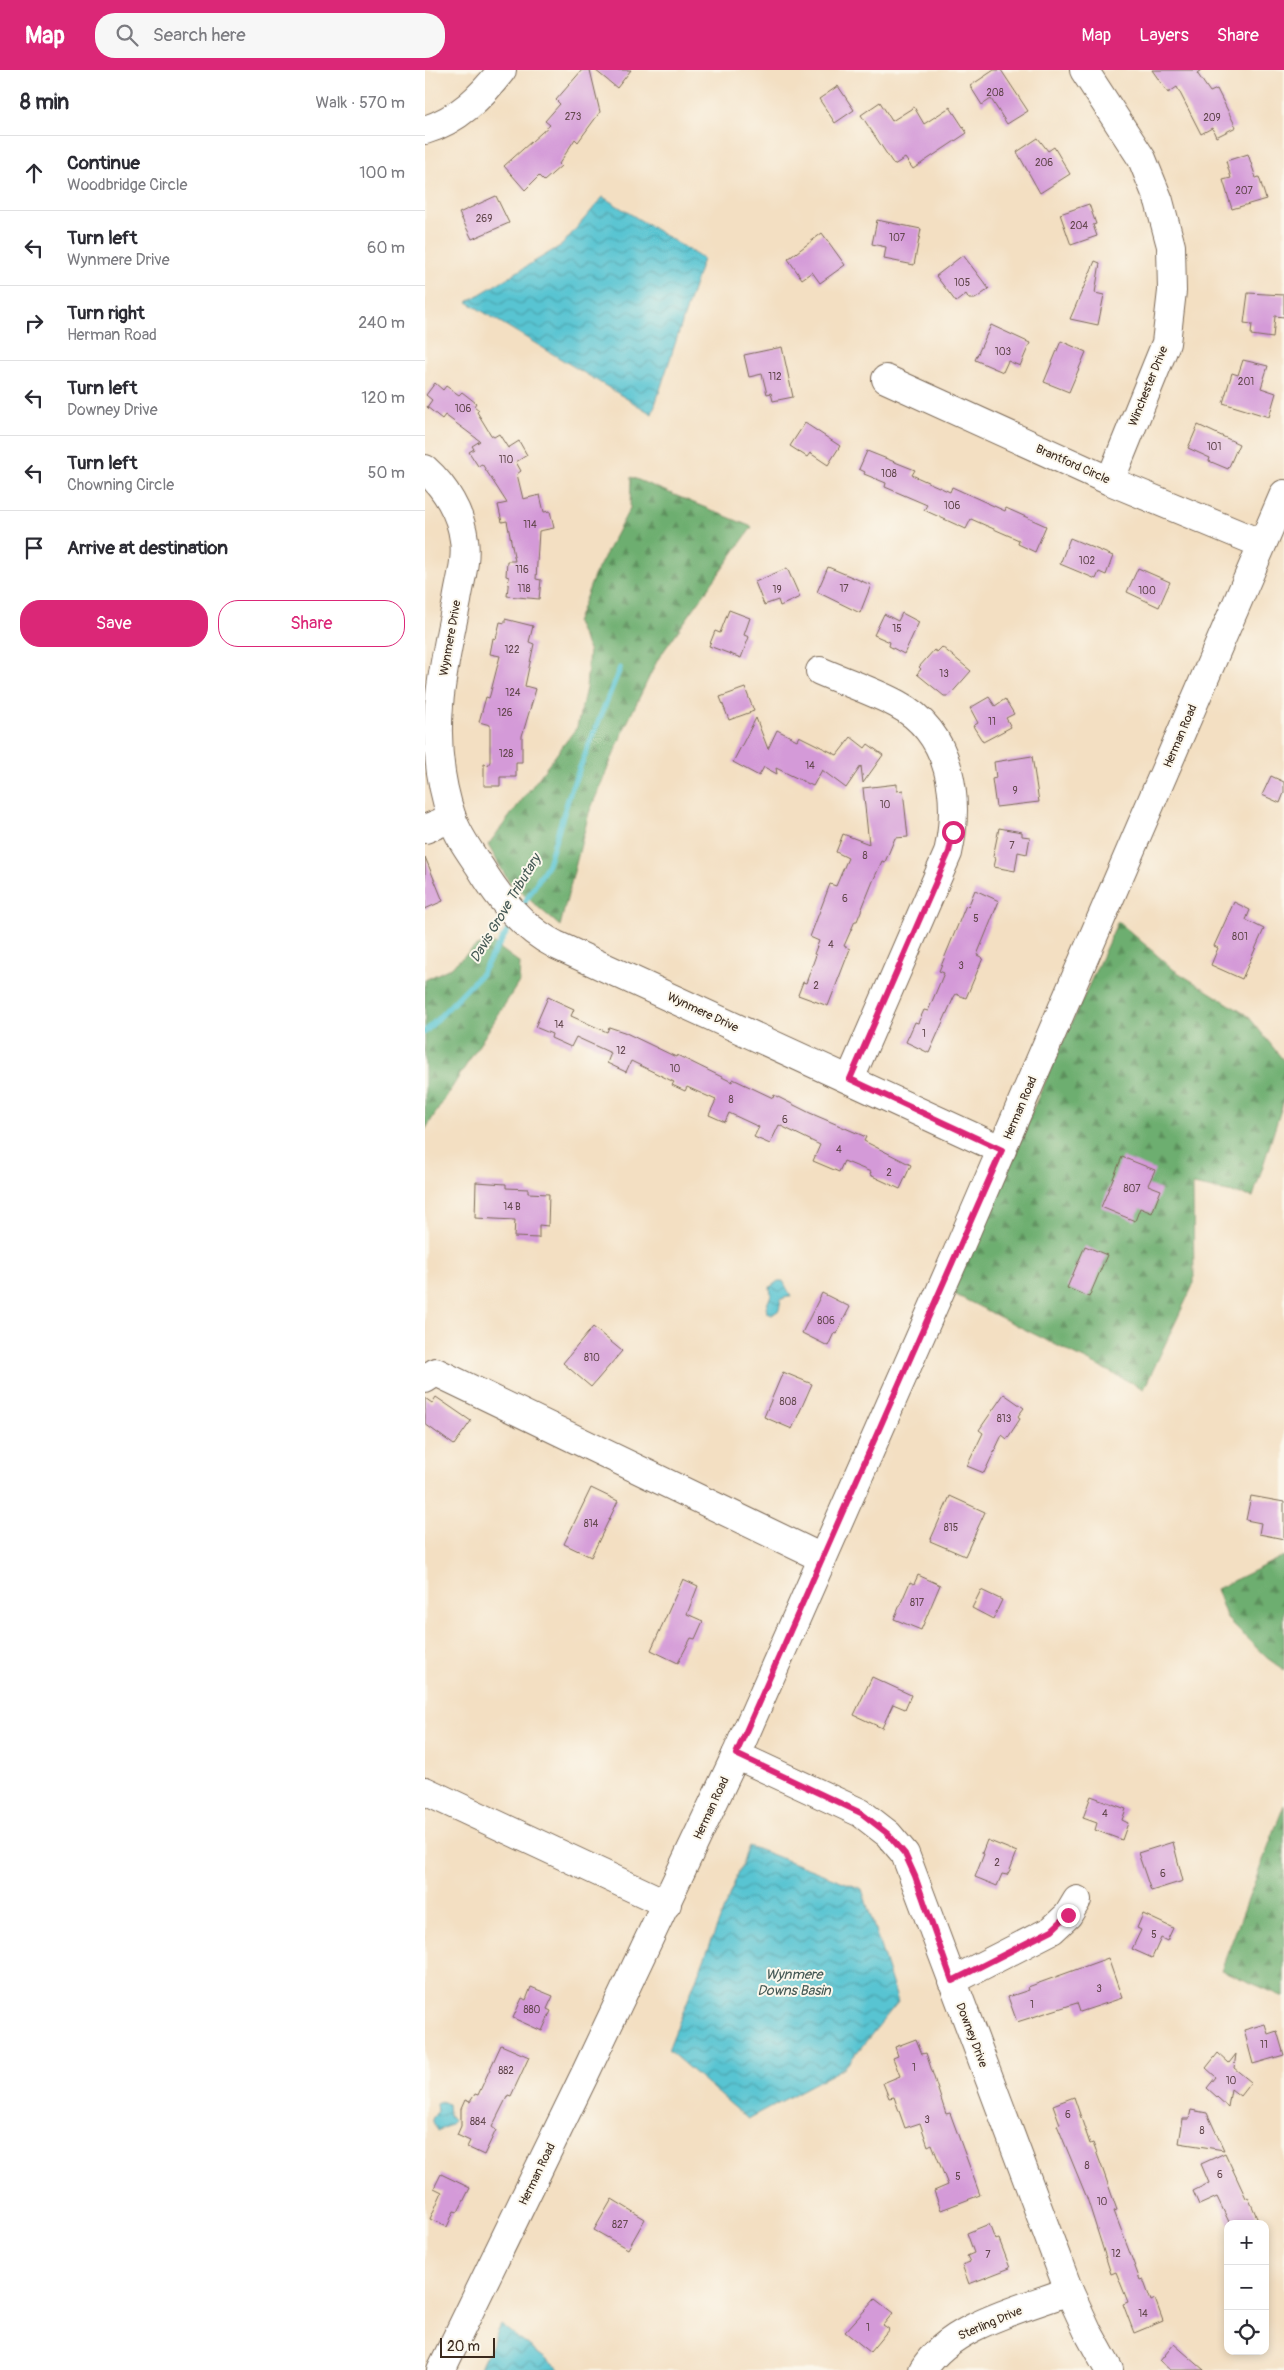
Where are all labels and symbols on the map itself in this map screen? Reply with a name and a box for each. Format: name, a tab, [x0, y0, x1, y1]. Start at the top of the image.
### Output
house number: 208	[986, 87, 1004, 99]
house number: 273	[565, 111, 582, 123]
house number: 209	[1203, 112, 1221, 124]
house number: 206	[1035, 157, 1053, 169]
house number: 207	[1235, 185, 1254, 197]
house number: 269	[476, 213, 492, 225]
house number: 204	[1070, 220, 1088, 232]
house number: 107	[889, 232, 906, 244]
house number: 105	[954, 277, 970, 289]
street label: Winchester Drive	[1126, 344, 1171, 429]
house number: 103	[995, 346, 1012, 358]
house number: 112	[768, 371, 782, 383]
house number: 201	[1238, 376, 1254, 388]
house number: 106	[455, 403, 471, 415]
street label: Brantford Circle	[1033, 441, 1112, 488]
house number: 101	[1207, 441, 1221, 453]
house number: 110	[499, 454, 513, 466]
house number: 108	[881, 468, 897, 480]
house number: 106	[944, 500, 960, 512]
house number: 114	[523, 519, 537, 531]
house number: 102	[1079, 555, 1096, 567]
house number: 116	[515, 564, 529, 576]
house number: 118	[518, 583, 530, 595]
house number: 17	[839, 583, 849, 595]
house number: 19	[772, 584, 782, 596]
house number: 100	[1138, 585, 1156, 597]
street label: Wynmere Drive	[436, 599, 465, 677]
house number: 15	[892, 623, 902, 635]
house number: 122	[504, 644, 520, 656]
house number: 13	[939, 668, 949, 680]
house number: 124	[505, 687, 521, 699]
street label: Herman Road	[1160, 702, 1201, 770]
house number: 126	[497, 707, 513, 719]
house number: 11	[988, 716, 996, 728]
house number: 128	[499, 748, 513, 760]
house number: 14	[805, 760, 815, 772]
house number: 9	[1012, 785, 1018, 797]
house number: 10	[880, 799, 891, 811]
route start	[942, 821, 965, 844]
house number: 7	[1009, 840, 1015, 852]
water label: Davis Grove Tributary	[466, 849, 545, 965]
house number: 8	[862, 850, 868, 862]
house number: 6	[842, 893, 848, 905]
house number: 5	[973, 913, 979, 925]
house number: 801	[1232, 931, 1248, 943]
house number: 4	[828, 939, 834, 951]
house number: 3	[958, 960, 964, 972]
house number: 2	[813, 980, 819, 992]
street label: Wynmere Drive	[665, 989, 741, 1036]
house number: 14	[554, 1019, 564, 1031]
house number: 1	[922, 1028, 926, 1040]
house number: 12	[616, 1045, 626, 1057]
house number: 10	[670, 1063, 681, 1075]
street label: Herman Road	[1000, 1074, 1041, 1142]
house number: 8	[728, 1094, 734, 1106]
house number: 6	[782, 1114, 788, 1126]
house number: 4	[836, 1144, 842, 1156]
house number: 2	[886, 1167, 892, 1179]
house number: 807	[1123, 1183, 1141, 1195]
house number: 14 B	[503, 1201, 521, 1213]
house number: 806	[817, 1315, 835, 1327]
house number: 810	[584, 1352, 600, 1364]
house number: 808	[780, 1396, 796, 1408]
house number: 813	[997, 1413, 1012, 1425]
house number: 814	[584, 1518, 599, 1530]
house number: 815	[944, 1522, 958, 1534]
house number: 817	[910, 1597, 925, 1609]
street label: Herman Road	[690, 1774, 733, 1842]
house number: 4	[1102, 1808, 1108, 1820]
house number: 2	[994, 1857, 1000, 1869]
house number: 6	[1160, 1868, 1166, 1880]
route end	[1057, 1904, 1080, 1927]
house number: 5	[1151, 1929, 1157, 1941]
water label: Wynmere Downs Basin	[757, 1966, 832, 1999]
house number: 3	[1096, 1983, 1102, 1995]
house number: 1	[1030, 1999, 1034, 2011]
street label: Downey Drive	[952, 2001, 991, 2070]
house number: 880	[524, 2004, 541, 2016]
house number: 11	[1260, 2039, 1268, 2051]
house number: 1	[912, 2062, 916, 2074]
house number: 882	[498, 2065, 514, 2077]
house number: 10	[1226, 2075, 1237, 2087]
house number: 6	[1065, 2109, 1071, 2121]
house number: 3	[924, 2114, 930, 2126]
house number: 884	[470, 2116, 486, 2128]
house number: 8	[1199, 2125, 1205, 2137]
street label: Herman Road	[516, 2141, 559, 2208]
house number: 8	[1084, 2160, 1090, 2172]
house number: 6	[1217, 2169, 1223, 2181]
house number: 5	[955, 2171, 961, 2183]
house number: 10	[1097, 2196, 1108, 2208]
house number: 827	[612, 2219, 629, 2231]
house number: 12	[1111, 2248, 1121, 2260]
house number: 7	[985, 2249, 991, 2261]
street label: Sterling Drive	[956, 2303, 1024, 2344]
house number: 14	[1138, 2308, 1148, 2320]
house number: 1	[866, 2322, 870, 2334]
scale bar	[440, 2335, 495, 2358]

